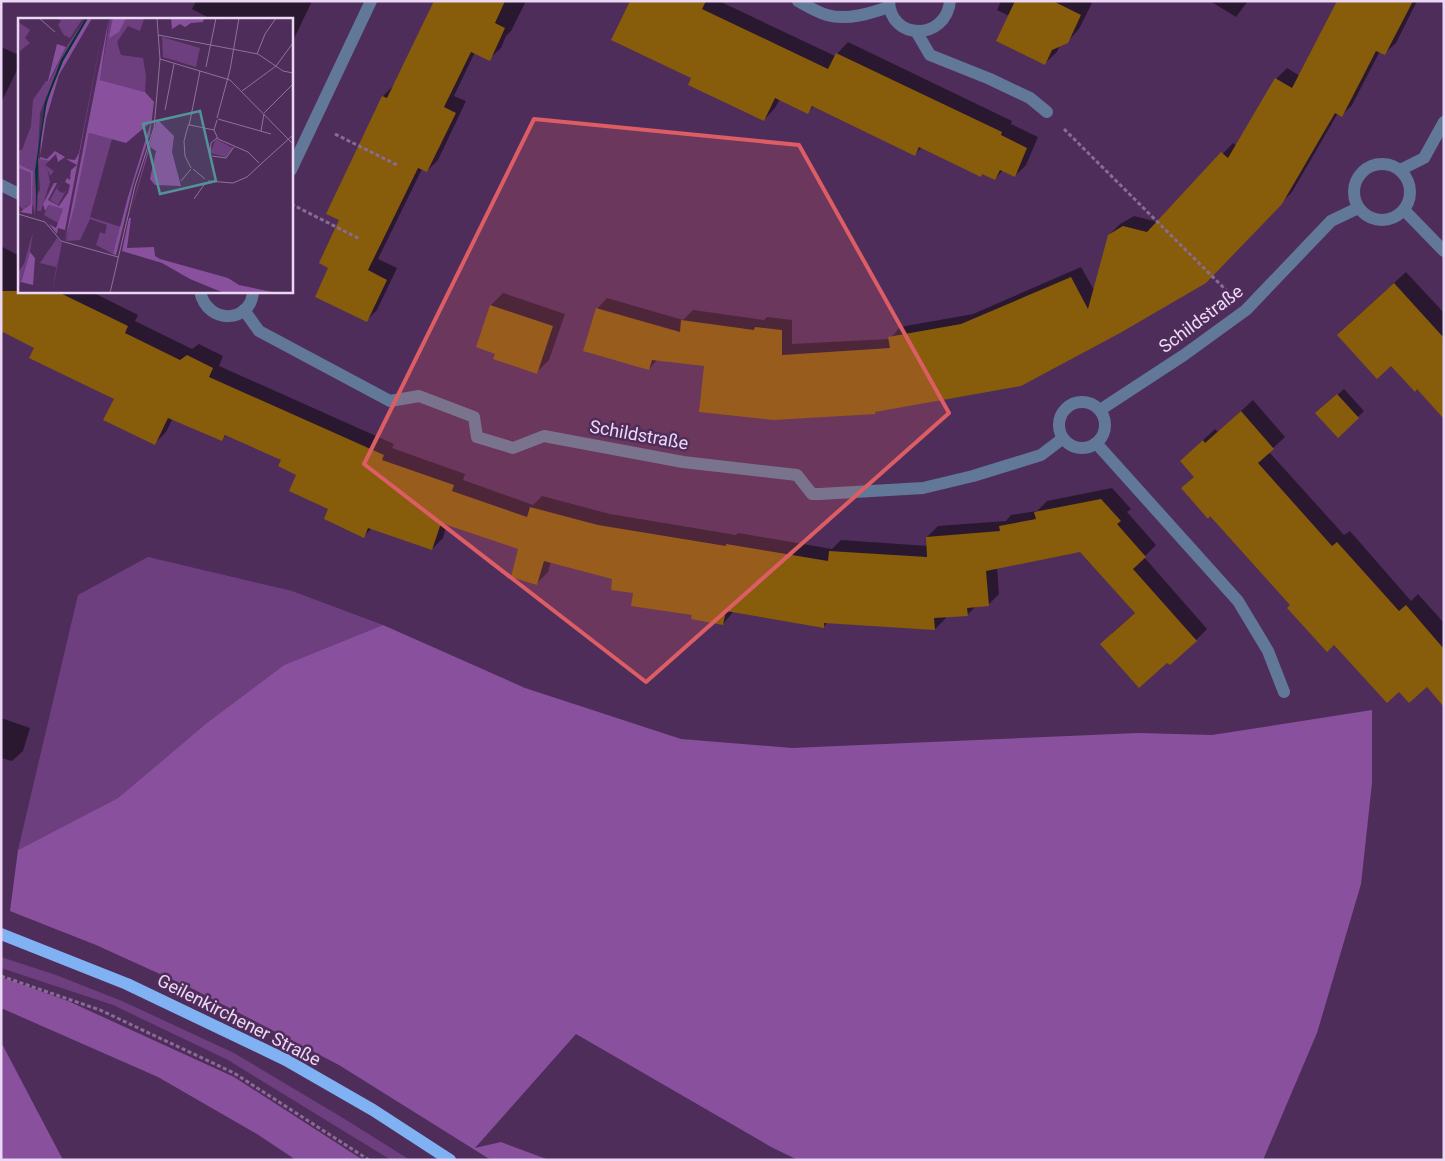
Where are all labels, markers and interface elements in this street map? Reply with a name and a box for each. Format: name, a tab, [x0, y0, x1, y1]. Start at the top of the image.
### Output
inset map	[18, 18, 292, 292]
street label: Schildstraße	[1154, 280, 1247, 357]
street label: Schildstraße	[588, 415, 690, 454]
street label: Geilenkirchener Straße	[154, 969, 325, 1070]

